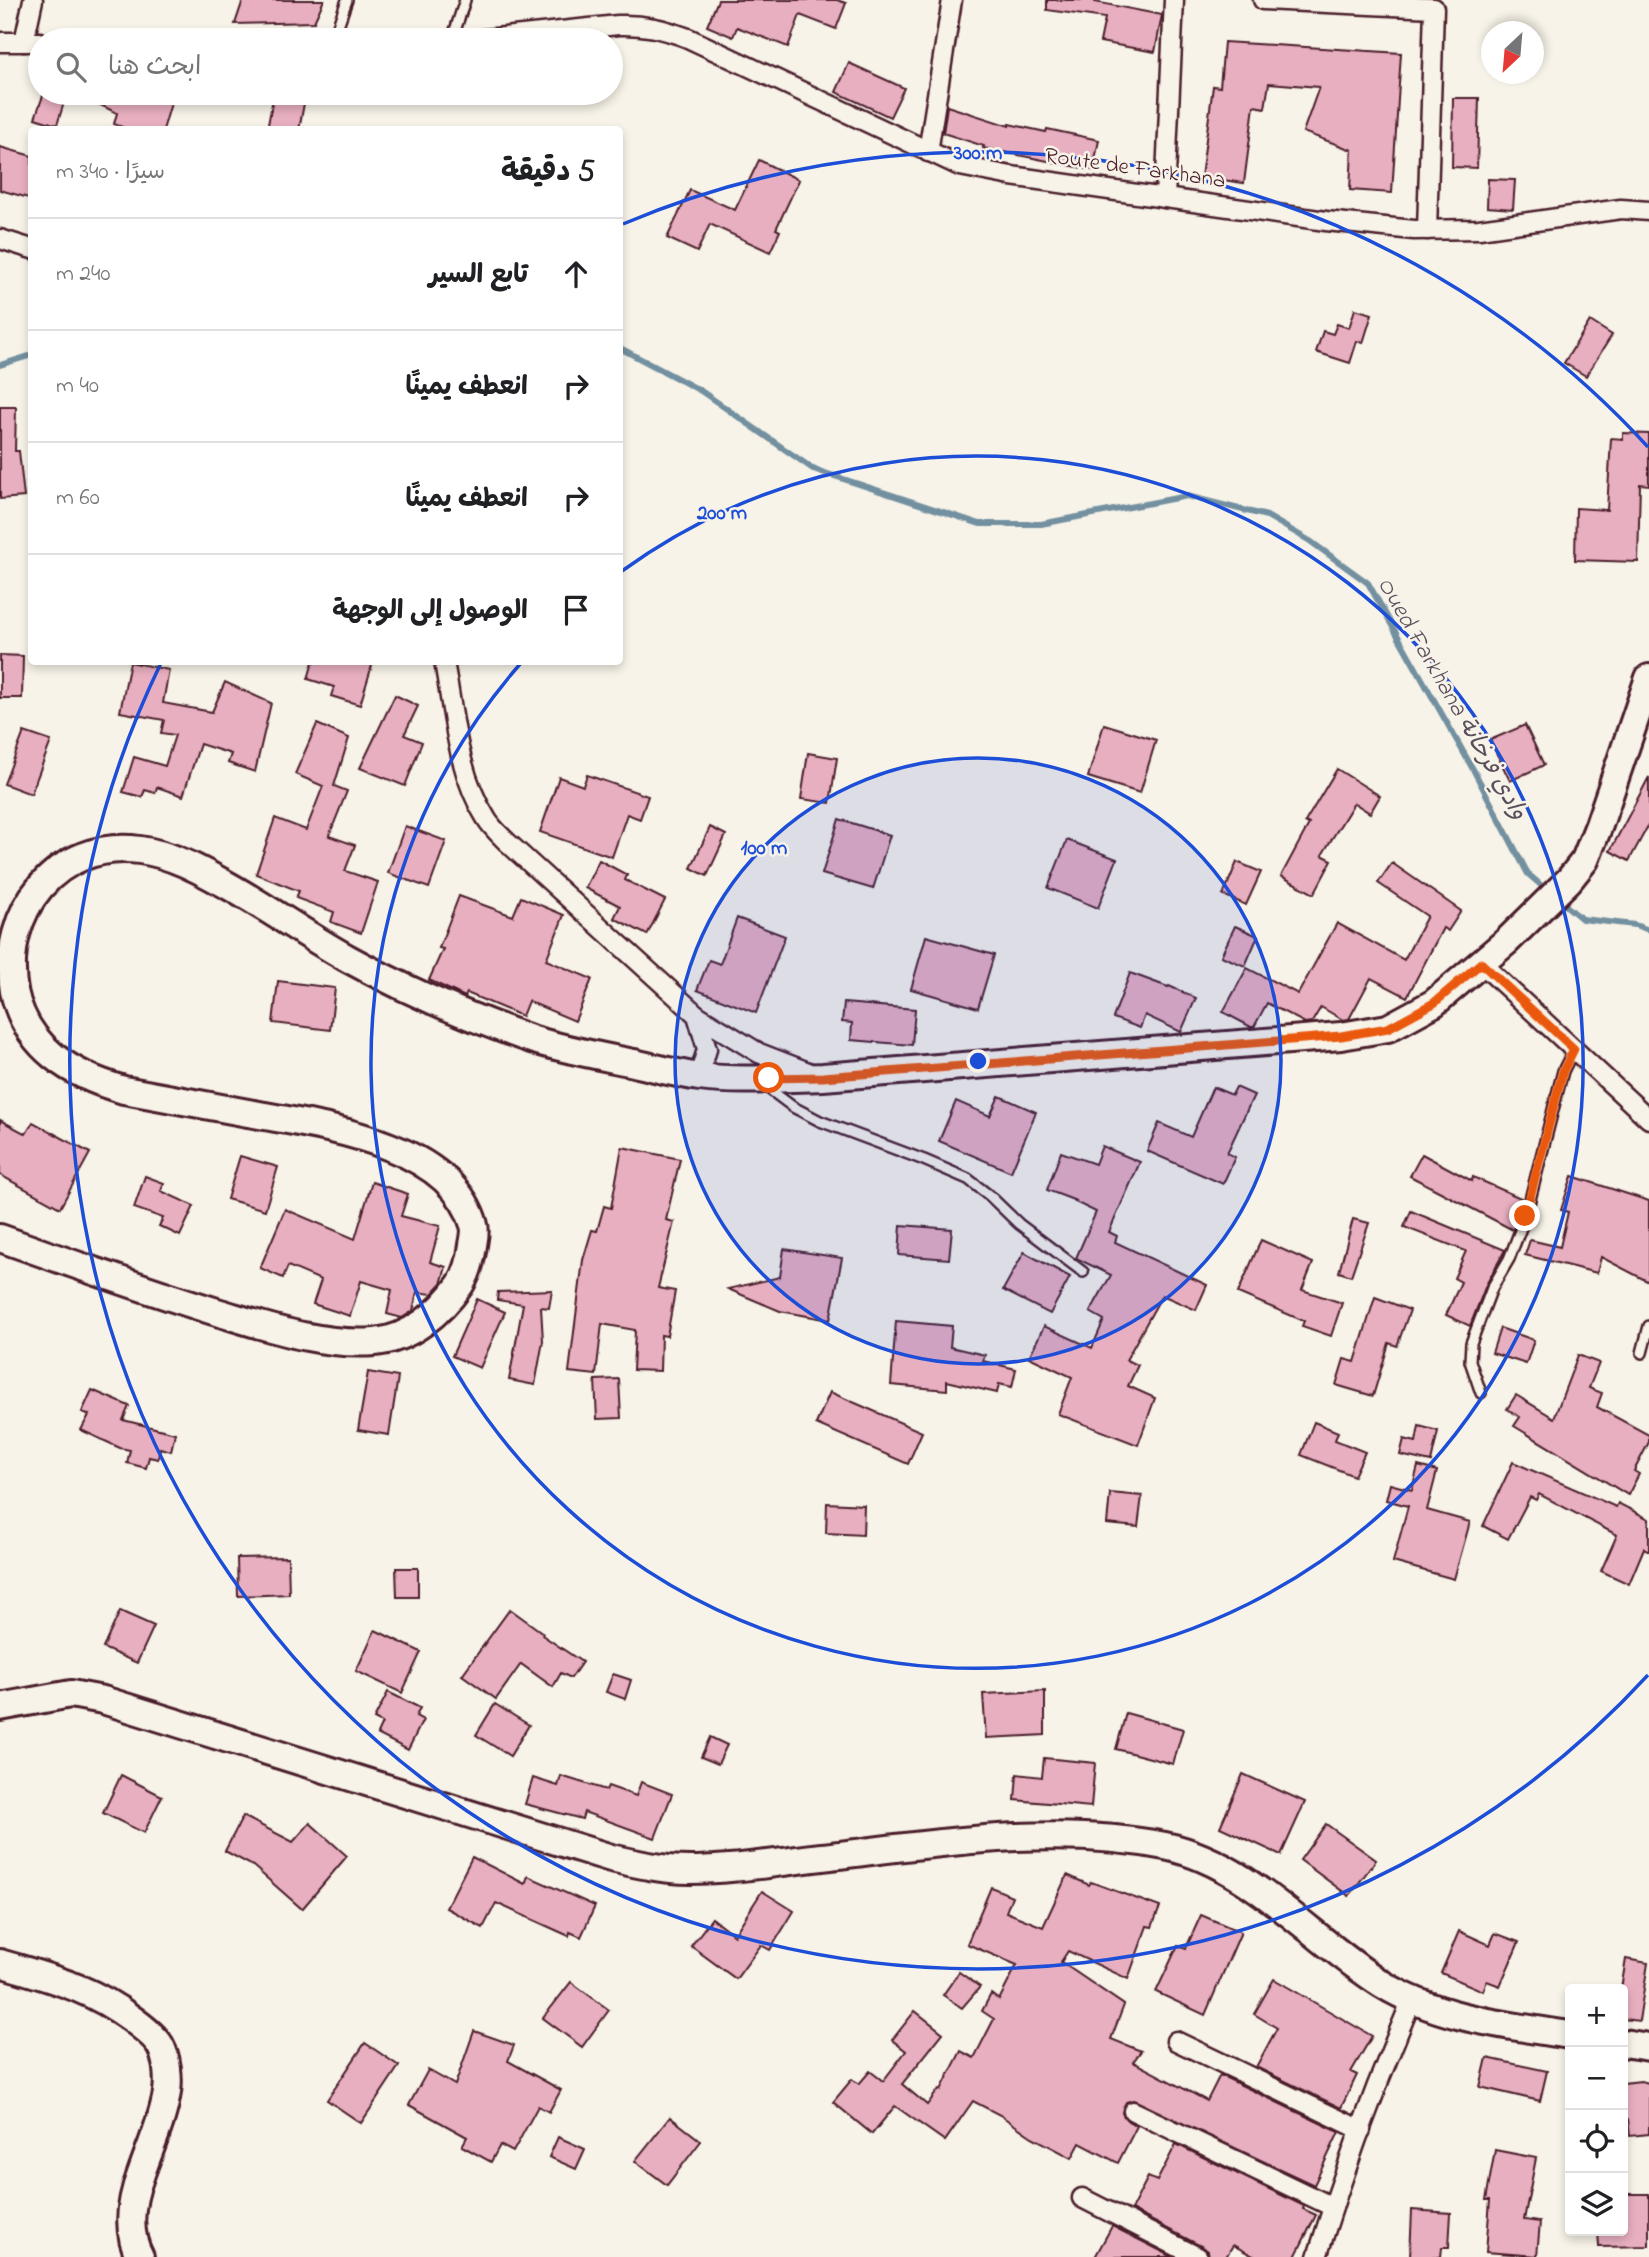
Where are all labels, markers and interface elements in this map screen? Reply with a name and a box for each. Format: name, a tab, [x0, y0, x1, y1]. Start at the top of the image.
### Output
north arrow	[1481, 21, 1544, 84]
search box	[28, 28, 623, 105]
icon: search	[52, 48, 90, 86]
text: ابحث هنا	[108, 49, 201, 87]
text: 300 m	[953, 139, 1002, 169]
street label: Route de Farkhana	[1043, 140, 1227, 198]
text: 5 دقيقة	[501, 151, 595, 195]
text: سيرًا · 340 m	[56, 156, 165, 189]
icon: ahead	[557, 255, 595, 293]
text: تابع السير	[429, 257, 528, 295]
text: 240 m	[56, 258, 110, 291]
icon: right	[557, 367, 595, 405]
text: انعطف يمينًا	[405, 369, 528, 407]
text: 40 m	[56, 370, 99, 403]
icon: right	[557, 479, 595, 517]
text: انعطف يمينًا	[405, 481, 528, 519]
text: 60 m	[56, 482, 100, 515]
text: 200 m	[696, 499, 747, 529]
water label: Oued Farkhana وادي فرخانة	[1367, 571, 1535, 827]
icon: arrive	[557, 591, 595, 629]
text: الوصول إلى الوجهة	[332, 593, 528, 631]
text: 100 m	[741, 834, 787, 864]
centre of rings	[966, 1049, 990, 1073]
route start	[753, 1062, 784, 1093]
route end	[1509, 1200, 1540, 1231]
map controls	[1565, 1984, 1628, 2236]
button: +	[1565, 1984, 1628, 2047]
button: −	[1565, 2047, 1628, 2110]
button: locate	[1565, 2110, 1628, 2173]
button: layers	[1565, 2173, 1628, 2236]

